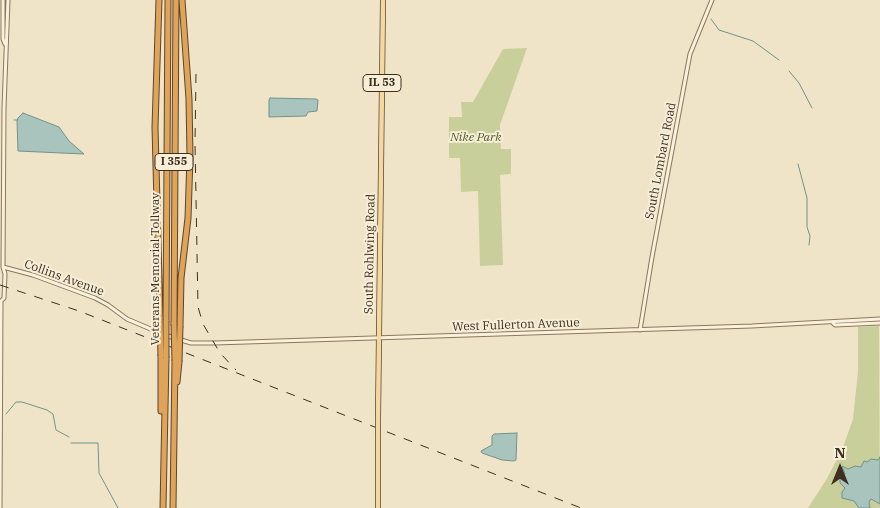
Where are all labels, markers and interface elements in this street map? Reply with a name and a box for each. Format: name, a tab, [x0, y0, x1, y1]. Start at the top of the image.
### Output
road number: IL 53	[363, 75, 401, 92]
street label: South Lombard Road	[643, 101, 679, 221]
park label: Nike Park	[450, 131, 502, 145]
road number: I 355	[155, 154, 193, 170]
street label: Veterans Memorial Tollway	[149, 192, 163, 346]
street label: South Rohlwing Road	[362, 194, 378, 314]
street label: Collins Avenue	[22, 257, 106, 299]
street label: West Fullerton Avenue	[452, 316, 580, 334]
north arrow	[815, 443, 865, 493]
text: N	[834, 444, 846, 462]

